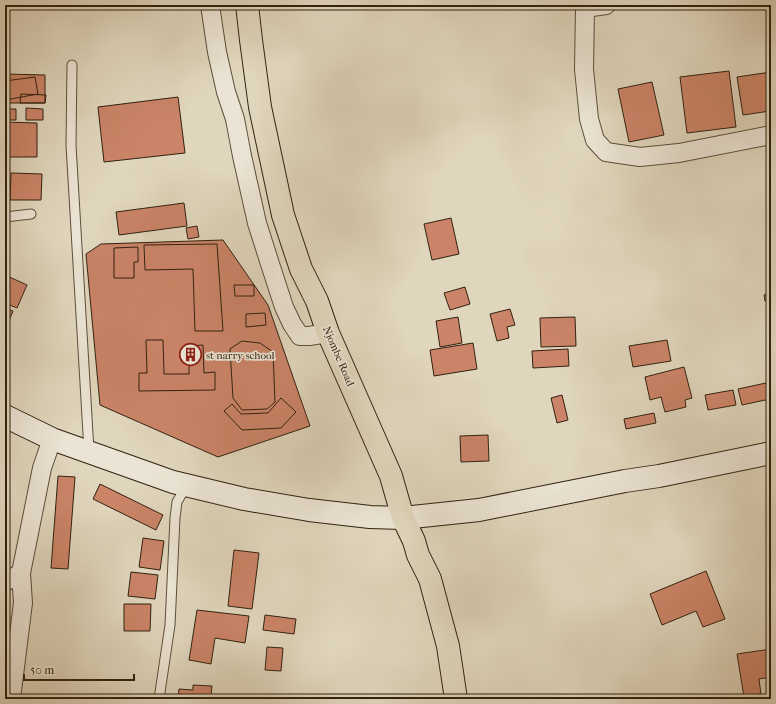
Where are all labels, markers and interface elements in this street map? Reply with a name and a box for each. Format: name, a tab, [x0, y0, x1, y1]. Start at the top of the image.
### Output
street label: Njombe Road	[320, 324, 357, 389]
building icon: st narry school	[177, 342, 203, 368]
place label: st narry school	[206, 349, 275, 362]
scale bar	[24, 656, 134, 682]
text: 50 m	[30, 663, 54, 677]

